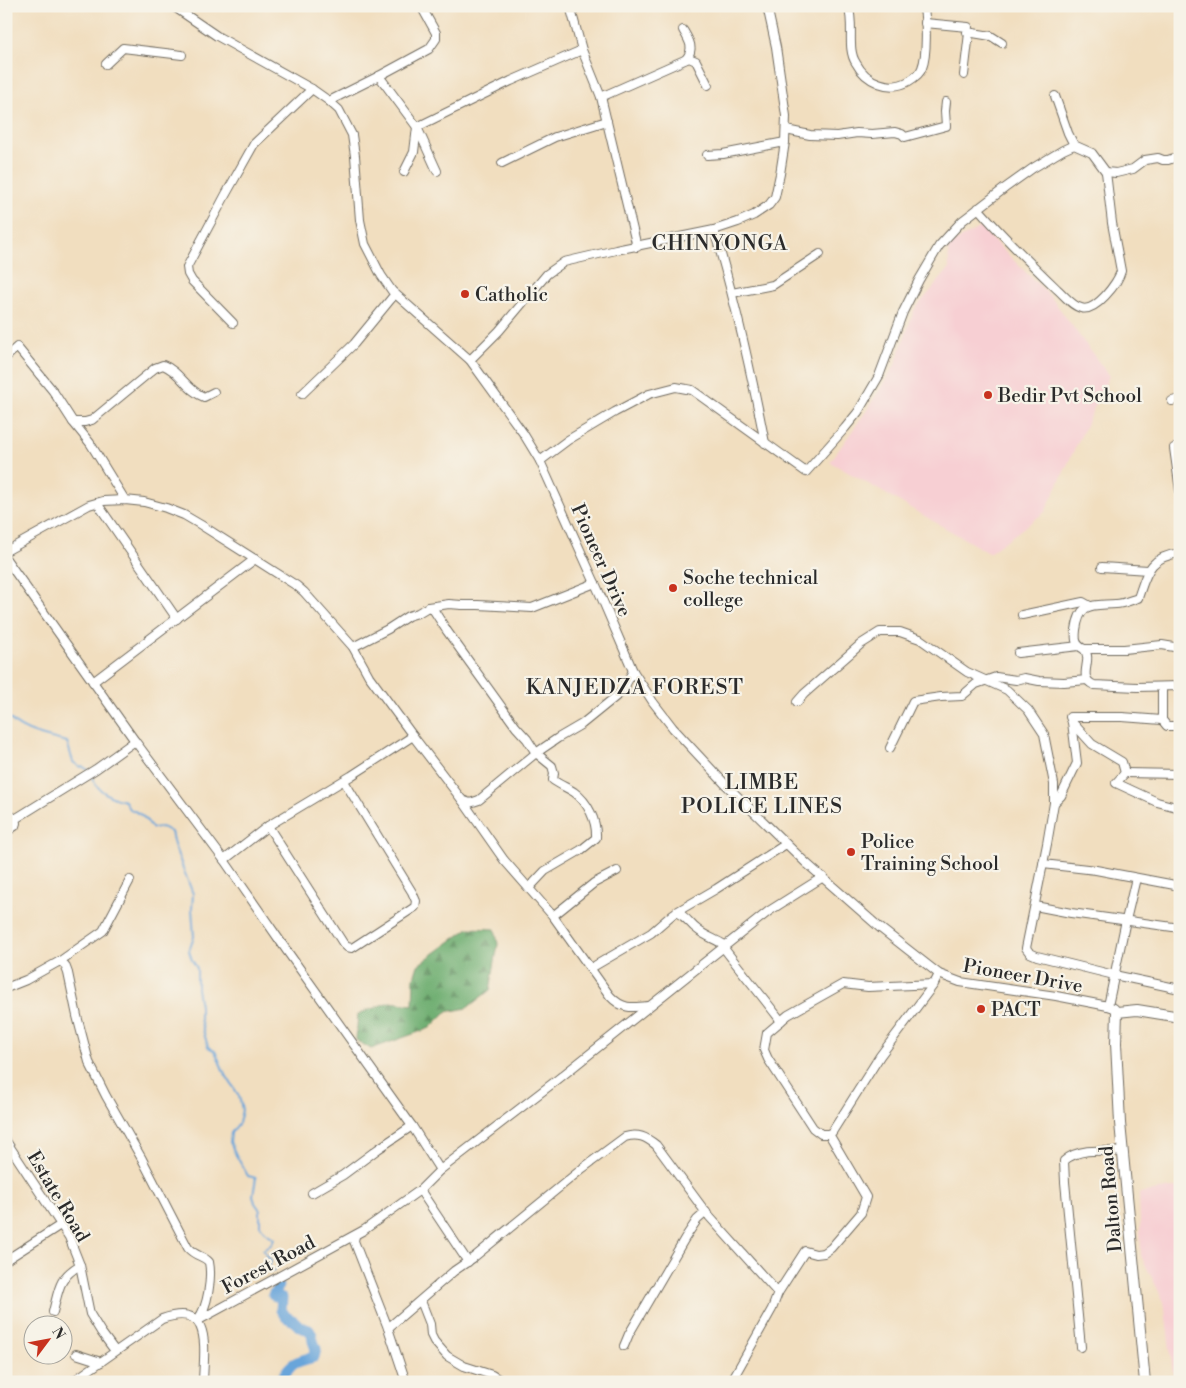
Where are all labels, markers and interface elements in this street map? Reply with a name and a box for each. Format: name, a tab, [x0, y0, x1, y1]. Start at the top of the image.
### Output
district label: CHINYONGA	[651, 231, 789, 257]
place label: Catholic	[475, 283, 548, 307]
marker: Catholic	[459, 288, 471, 300]
place label: Bedir Pvt School	[997, 384, 1142, 408]
marker: Bedir Pvt School	[982, 389, 994, 401]
street label: Pioneer Drive	[566, 500, 637, 621]
place label: Soche technical college	[683, 566, 819, 612]
marker: Soche technical college	[667, 582, 679, 594]
district label: KANJEDZA FOREST	[526, 675, 744, 701]
district label: LIMBE POLICE LINES	[681, 770, 843, 820]
place label: Police Training School	[861, 830, 999, 876]
marker: Police Training School	[845, 846, 857, 858]
street label: Pioneer Drive	[961, 954, 1084, 998]
place label: PACT	[991, 998, 1041, 1022]
marker: PACT	[975, 1003, 987, 1015]
street label: Dalton Road	[1094, 1145, 1128, 1253]
street label: Estate Road	[21, 1146, 95, 1247]
street label: Forest Road	[218, 1230, 320, 1300]
north arrow	[22, 1316, 72, 1366]
text: N	[48, 1324, 69, 1343]

